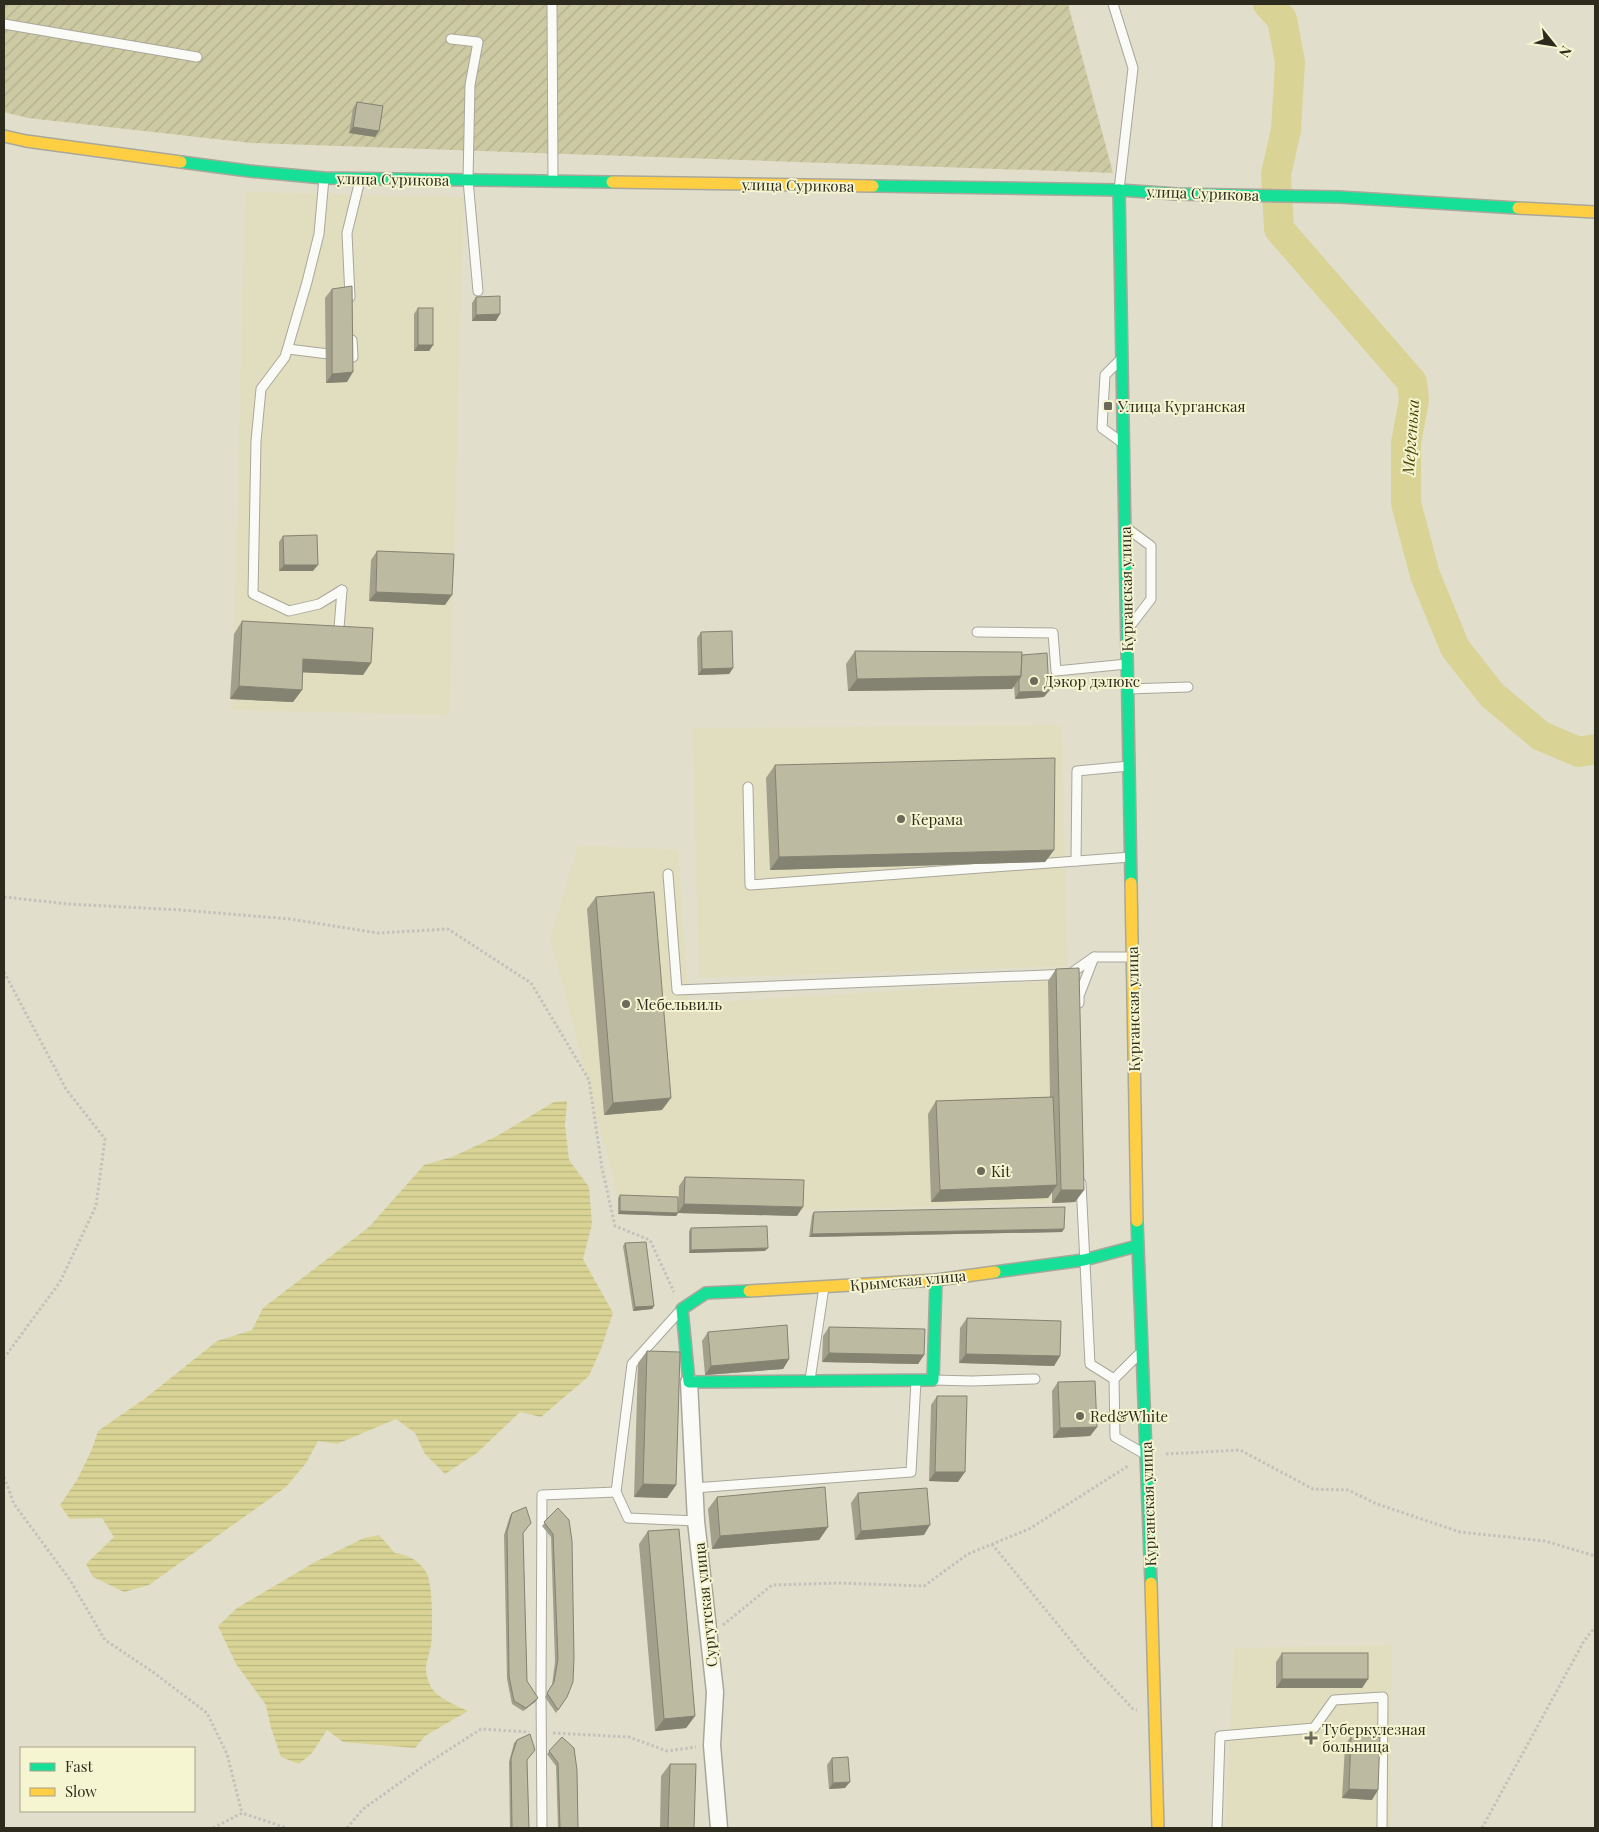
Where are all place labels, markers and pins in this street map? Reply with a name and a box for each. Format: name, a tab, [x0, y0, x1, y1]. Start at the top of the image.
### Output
place label: Улица Курганская	[1117, 396, 1245, 416]
marker: Улица Курганская	[1102, 400, 1114, 412]
place label: Дэкор дэлюкс	[1044, 671, 1140, 691]
marker: Дэкор дэлюкс	[1028, 675, 1040, 687]
place label: Керама	[911, 809, 963, 829]
marker: Керама	[895, 813, 907, 825]
place label: Мебельвиль	[636, 994, 722, 1014]
marker: Мебельвиль	[620, 998, 632, 1010]
place label: Kit	[991, 1161, 1011, 1181]
marker: Kit	[975, 1165, 987, 1177]
place label: Red&White	[1090, 1406, 1168, 1426]
marker: Red&White	[1074, 1410, 1086, 1422]
place label: Туберкулезная больница	[1322, 1719, 1426, 1756]
marker: Туберкулезная больница	[1304, 1731, 1318, 1745]

